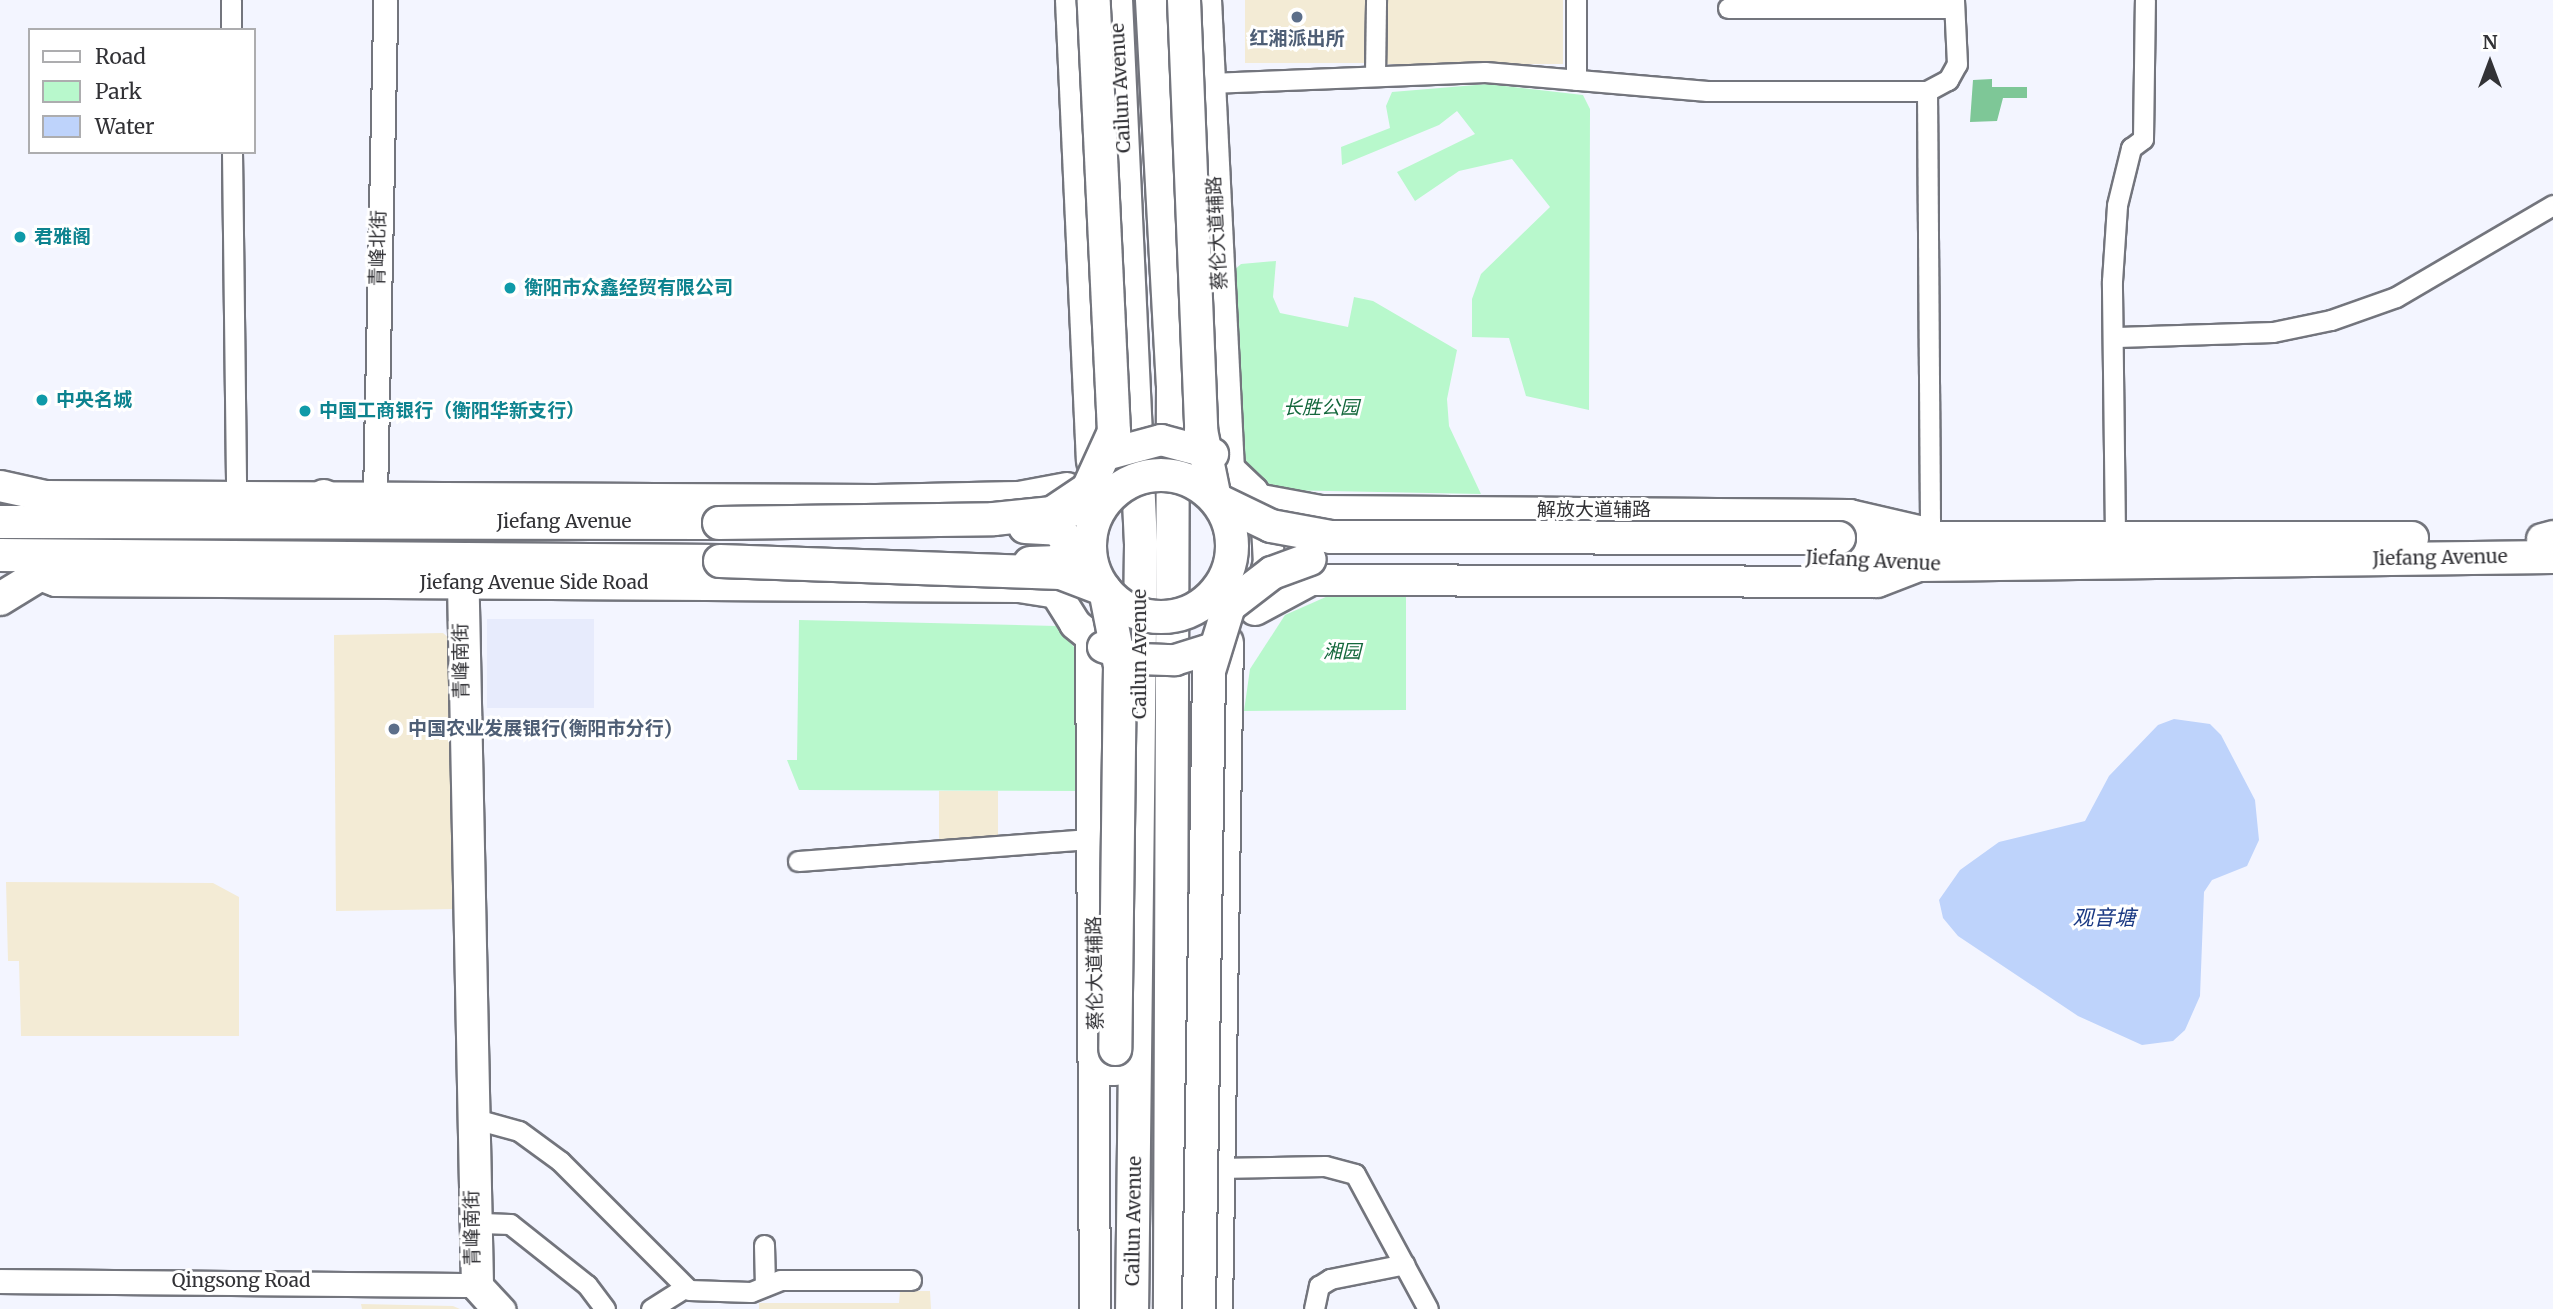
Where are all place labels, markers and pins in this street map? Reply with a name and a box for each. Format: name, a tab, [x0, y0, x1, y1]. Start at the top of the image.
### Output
marker: 红湘派出所	[1289, 9, 1305, 25]
place label: 红湘派出所	[1250, 28, 1344, 50]
place label: 君雅阁	[34, 226, 91, 248]
marker: 君雅阁	[12, 229, 28, 245]
place label: 衡阳市众鑫经贸有限公司	[524, 277, 733, 299]
marker: 衡阳市众鑫经贸有限公司	[502, 280, 518, 296]
place label: 中央名城	[56, 389, 132, 411]
marker: 中央名城	[34, 392, 50, 408]
place label: 中国工商银行（衡阳华新支行）	[319, 400, 585, 422]
marker: 中国工商银行（衡阳华新支行）	[297, 403, 313, 419]
place label: 中国农业发展银行(衡阳市分行)	[408, 718, 672, 740]
marker: 中国农业发展银行(衡阳市分行)	[386, 721, 402, 737]

